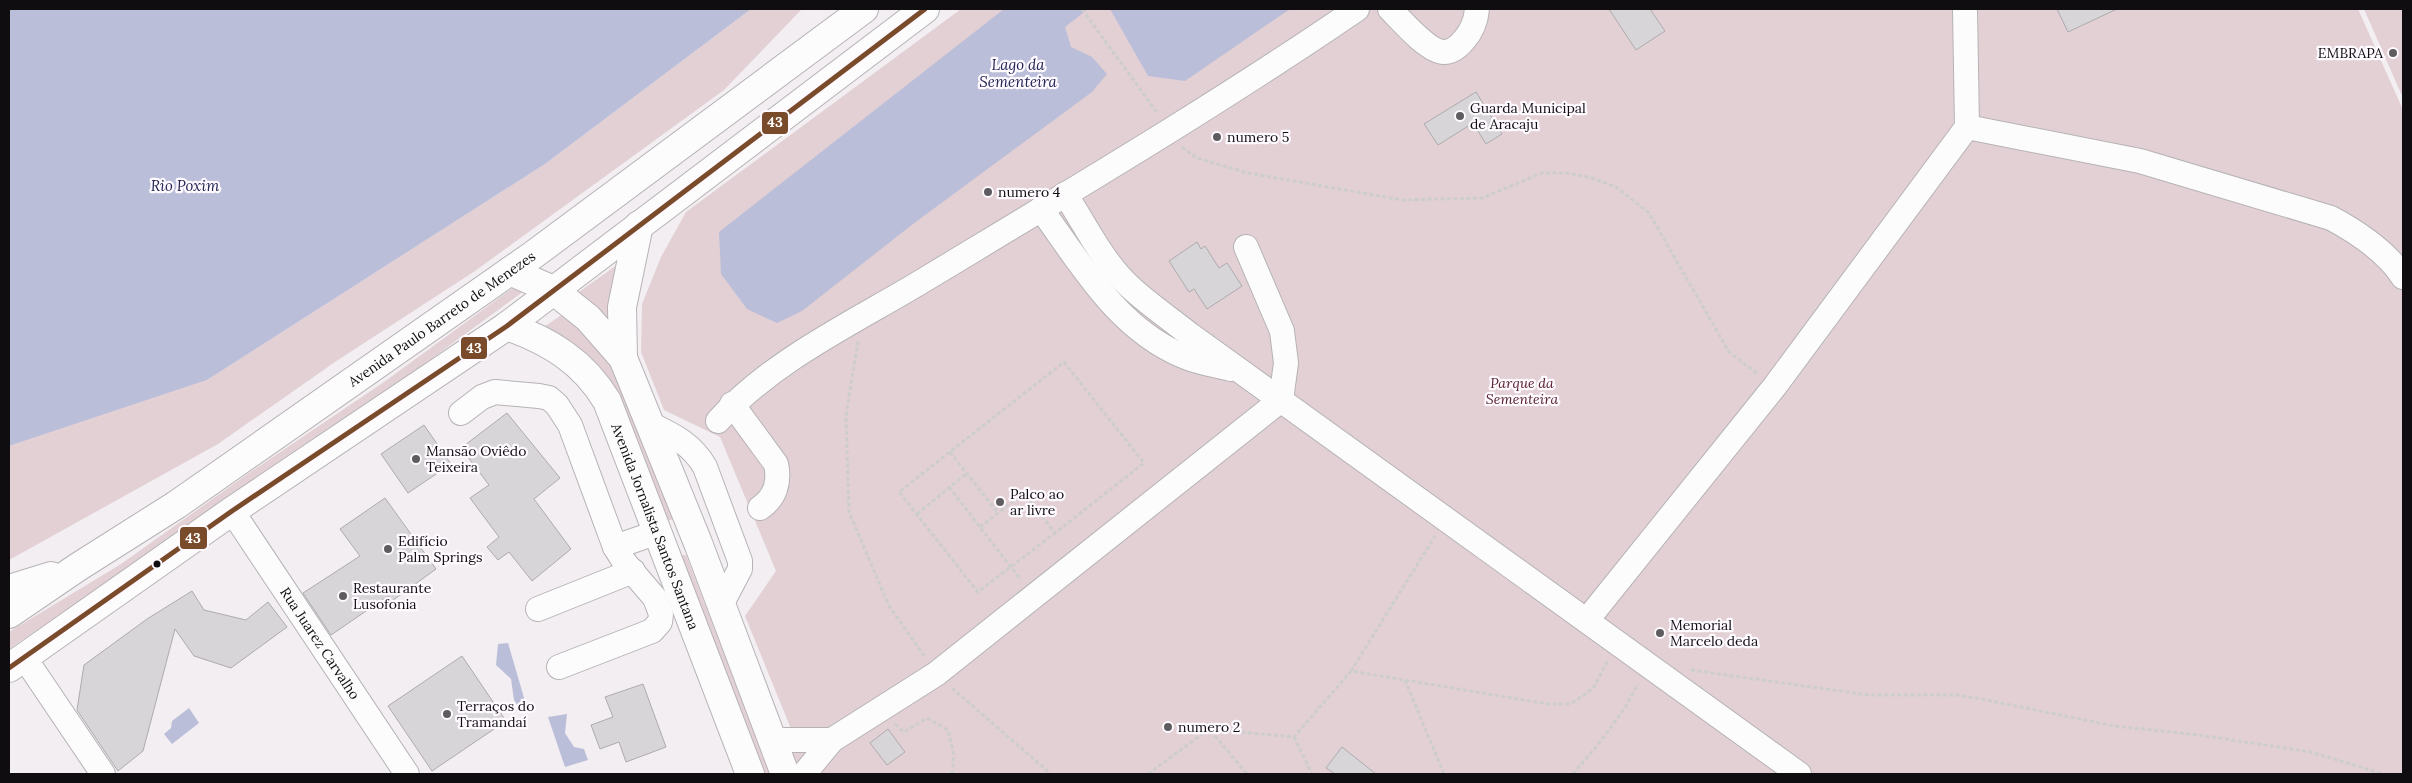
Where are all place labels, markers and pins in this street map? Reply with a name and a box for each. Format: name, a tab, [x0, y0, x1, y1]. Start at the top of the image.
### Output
place label: EMBRAPA	[2318, 44, 2383, 62]
marker: EMBRAPA	[2387, 47, 2399, 59]
place label: Guarda Municipal de Aracaju	[1470, 99, 1586, 133]
marker: Guarda Municipal de Aracaju	[1454, 110, 1466, 122]
place label: numero 5	[1227, 128, 1289, 146]
marker: numero 5	[1211, 131, 1223, 143]
place label: numero 4	[998, 183, 1061, 201]
marker: numero 4	[982, 186, 994, 198]
place label: Mansão Oviêdo Teixeira	[426, 442, 526, 476]
marker: Mansão Oviêdo Teixeira	[410, 453, 422, 465]
place label: Palco ao ar livre	[1010, 485, 1064, 519]
marker: Palco ao ar livre	[994, 496, 1006, 508]
place label: Edifício Palm Springs	[398, 532, 483, 566]
marker: Edifício Palm Springs	[382, 543, 394, 555]
unlabelled marker	[152, 559, 162, 569]
place label: Restaurante Lusofonia	[353, 579, 432, 613]
marker: Restaurante Lusofonia	[337, 590, 349, 602]
place label: Memorial Marcelo deda	[1670, 616, 1758, 650]
marker: Memorial Marcelo deda	[1654, 627, 1666, 639]
place label: Terraços do Tramandaí	[457, 697, 534, 731]
marker: Terraços do Tramandaí	[441, 708, 453, 720]
place label: numero 2	[1178, 718, 1240, 736]
marker: numero 2	[1162, 721, 1174, 733]

